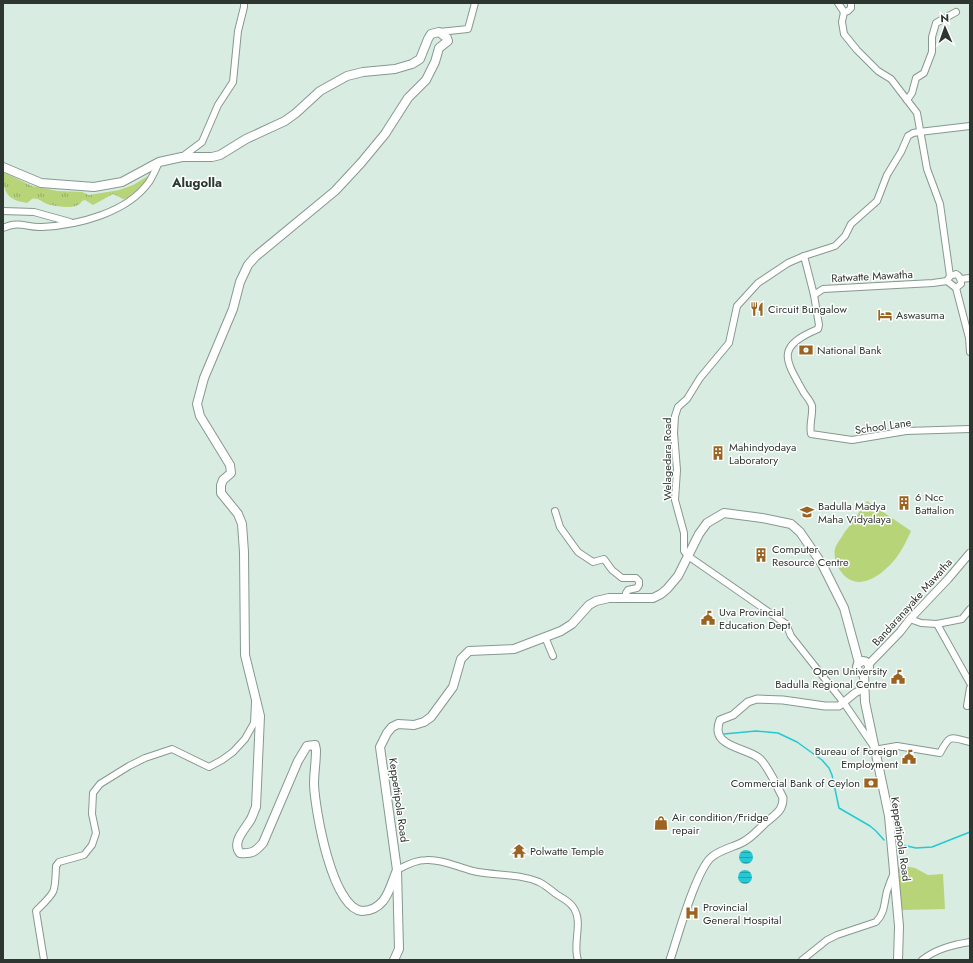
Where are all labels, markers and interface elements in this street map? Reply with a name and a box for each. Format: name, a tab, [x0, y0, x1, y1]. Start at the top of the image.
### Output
north arrow	[925, 8, 965, 48]
text: N	[940, 10, 949, 26]
district label: Alugolla	[171, 173, 222, 192]
street label: Ratwatte Mawatha	[831, 266, 913, 286]
restaurant icon: Circuit Bungalow	[749, 301, 765, 317]
place label: Circuit Bungalow	[768, 301, 847, 317]
hotel icon: Aswasuma	[877, 307, 893, 323]
place label: Aswasuma	[896, 307, 945, 323]
bank icon: National Bank	[798, 342, 814, 358]
place label: National Bank	[817, 342, 881, 358]
street label: School Lane	[854, 414, 912, 438]
street label: Welagedara Road	[659, 417, 675, 501]
place label: Mahindyodaya Laboratory	[729, 439, 796, 468]
building icon: Mahindyodaya Laboratory	[710, 445, 726, 461]
place label: 6 Ncc Battalion	[915, 489, 954, 518]
building icon: 6 Ncc Battalion	[896, 495, 912, 511]
place label: Badulla Madya Maha Vidyalaya	[818, 498, 891, 527]
school or university icon: Badulla Madya Maha Vidyalaya	[799, 504, 815, 520]
place label: Computer Resource Centre	[772, 541, 849, 570]
building icon: Computer Resource Centre	[753, 547, 769, 563]
street label: Bandaranayake Mawatha	[868, 555, 956, 649]
place label: Uva Provincial Education Dept	[719, 604, 791, 633]
public building icon: Uva Provincial Education Dept	[700, 610, 716, 626]
place label: Open University Badulla Regional Centre	[775, 663, 887, 692]
public building icon: Open University Badulla Regional Centre	[890, 669, 906, 685]
place label: Bureau of Foreign Employment	[815, 743, 898, 772]
public building icon: Bureau of Foreign Employment	[901, 749, 917, 765]
street label: Keppettipola Road	[385, 757, 413, 843]
place label: Commercial Bank of Ceylon	[731, 775, 860, 791]
bank icon: Commercial Bank of Ceylon	[863, 775, 879, 791]
street label: Keppettipola Road	[887, 796, 915, 882]
place label: Air condition/Fridge repair	[672, 809, 769, 838]
shop icon: Air condition/Fridge repair	[653, 815, 669, 831]
temple icon: Polwatte Temple	[511, 843, 527, 859]
place label: Polwatte Temple	[530, 843, 604, 859]
place label: Provincial General Hospital	[703, 899, 781, 928]
hospital icon: Provincial General Hospital	[684, 905, 700, 921]

